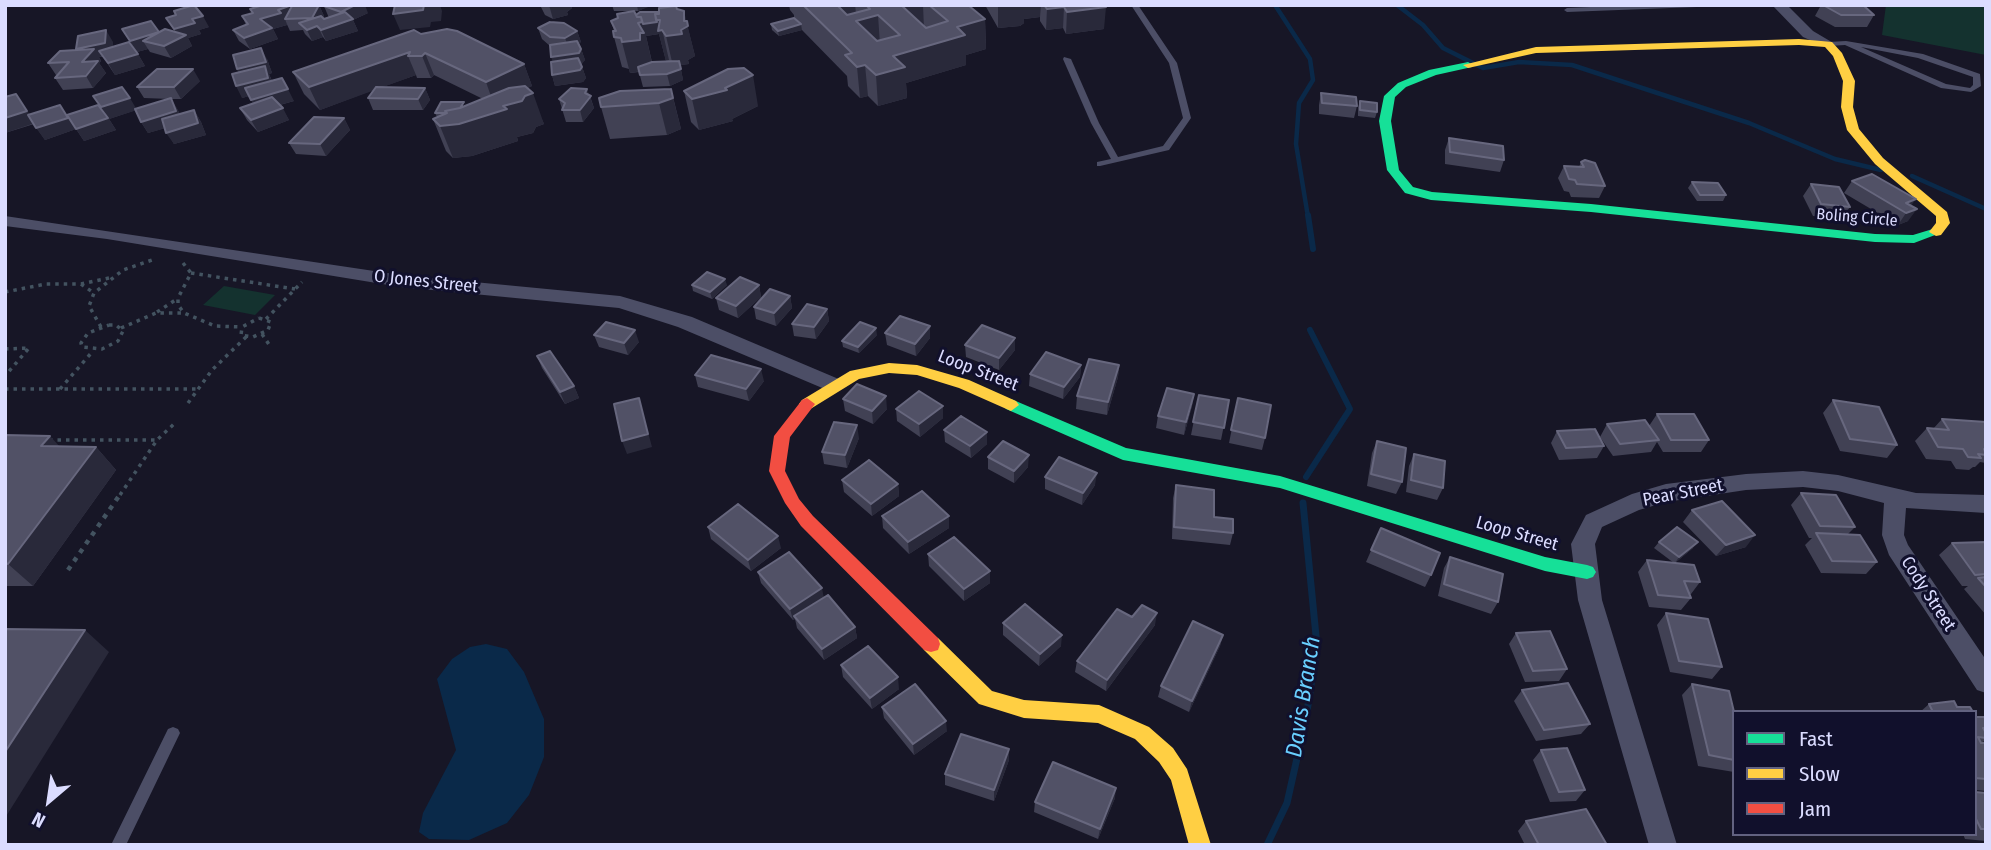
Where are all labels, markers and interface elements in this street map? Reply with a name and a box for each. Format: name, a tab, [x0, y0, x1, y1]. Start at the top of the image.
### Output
street label: Boling Circle	[1816, 205, 1898, 231]
street label: O Jones Street	[373, 266, 479, 298]
street label: Loop Street	[935, 346, 1021, 396]
street label: Pear Street	[1641, 475, 1725, 511]
street label: Loop Street	[1473, 512, 1561, 556]
street label: Cody Street	[1896, 553, 1960, 635]
water label: Davis Branch	[1281, 635, 1327, 759]
legend	[1732, 710, 1977, 836]
text: Fast	[1799, 726, 1833, 752]
text: Slow	[1799, 761, 1840, 787]
north arrow	[14, 766, 84, 836]
text: Jam	[1799, 796, 1831, 822]
text: N	[28, 807, 49, 833]

